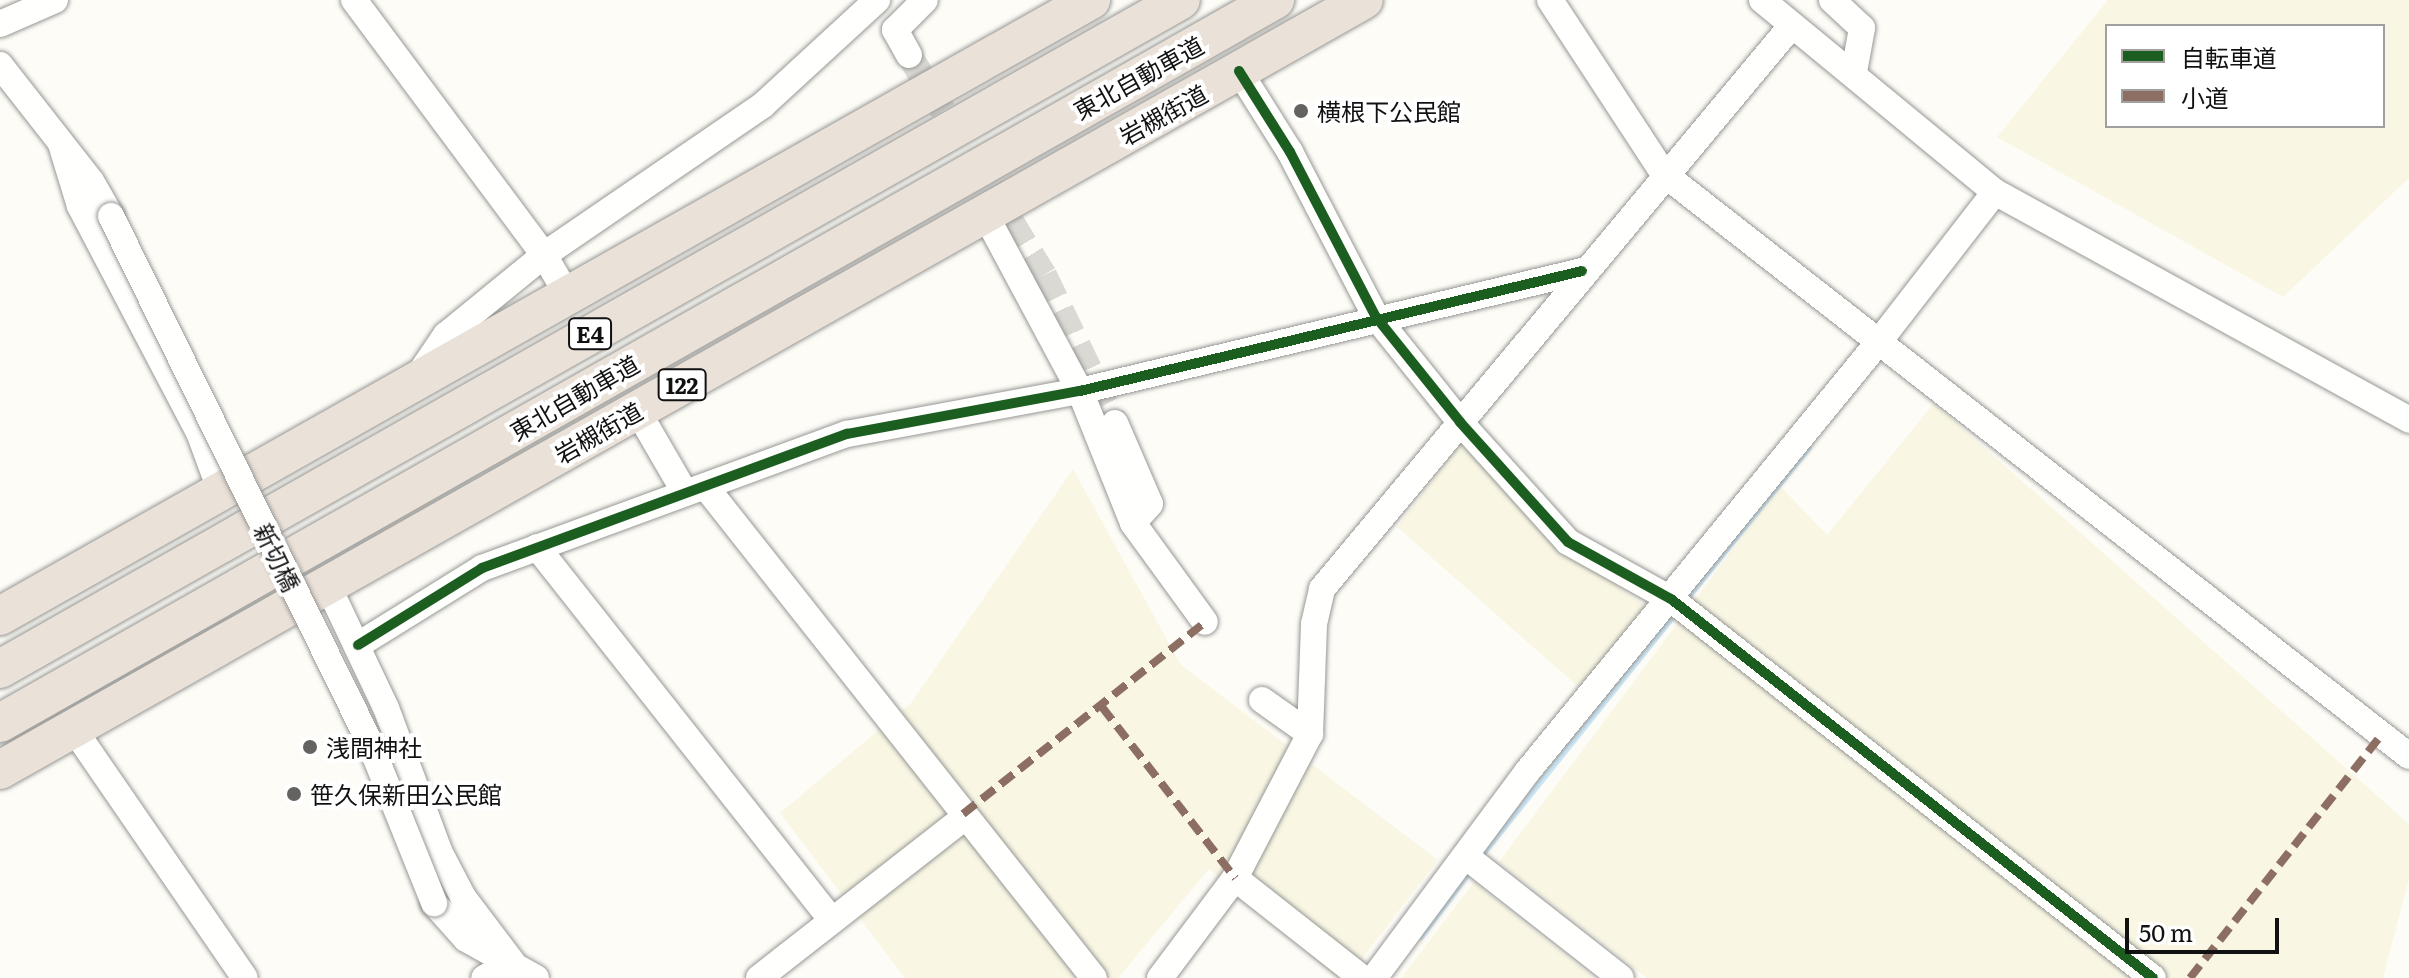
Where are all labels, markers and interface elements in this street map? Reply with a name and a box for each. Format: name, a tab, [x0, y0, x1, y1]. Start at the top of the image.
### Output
legend	[2105, 24, 2385, 128]
street label: 東北自動車道	[1068, 29, 1208, 125]
text: 自転車道	[2181, 39, 2277, 74]
street label: 岩槻街道	[1114, 78, 1212, 150]
text: 小道	[2181, 79, 2229, 114]
place label: 横根下公民館	[1317, 97, 1461, 125]
marker: 横根下公民館	[1292, 102, 1310, 120]
road number: E4	[568, 316, 612, 352]
street label: 東北自動車道	[504, 349, 644, 445]
road number: 122	[656, 367, 708, 403]
street label: 岩槻街道	[549, 396, 647, 468]
street label: 新切橋	[249, 518, 307, 596]
place label: 浅間神社	[326, 733, 422, 761]
marker: 浅間神社	[301, 738, 319, 756]
place label: 笹久保新田公民館	[310, 780, 502, 808]
marker: 笹久保新田公民館	[285, 785, 303, 803]
scale bar	[2129, 902, 2283, 952]
text: 50 m	[2139, 914, 2193, 949]

